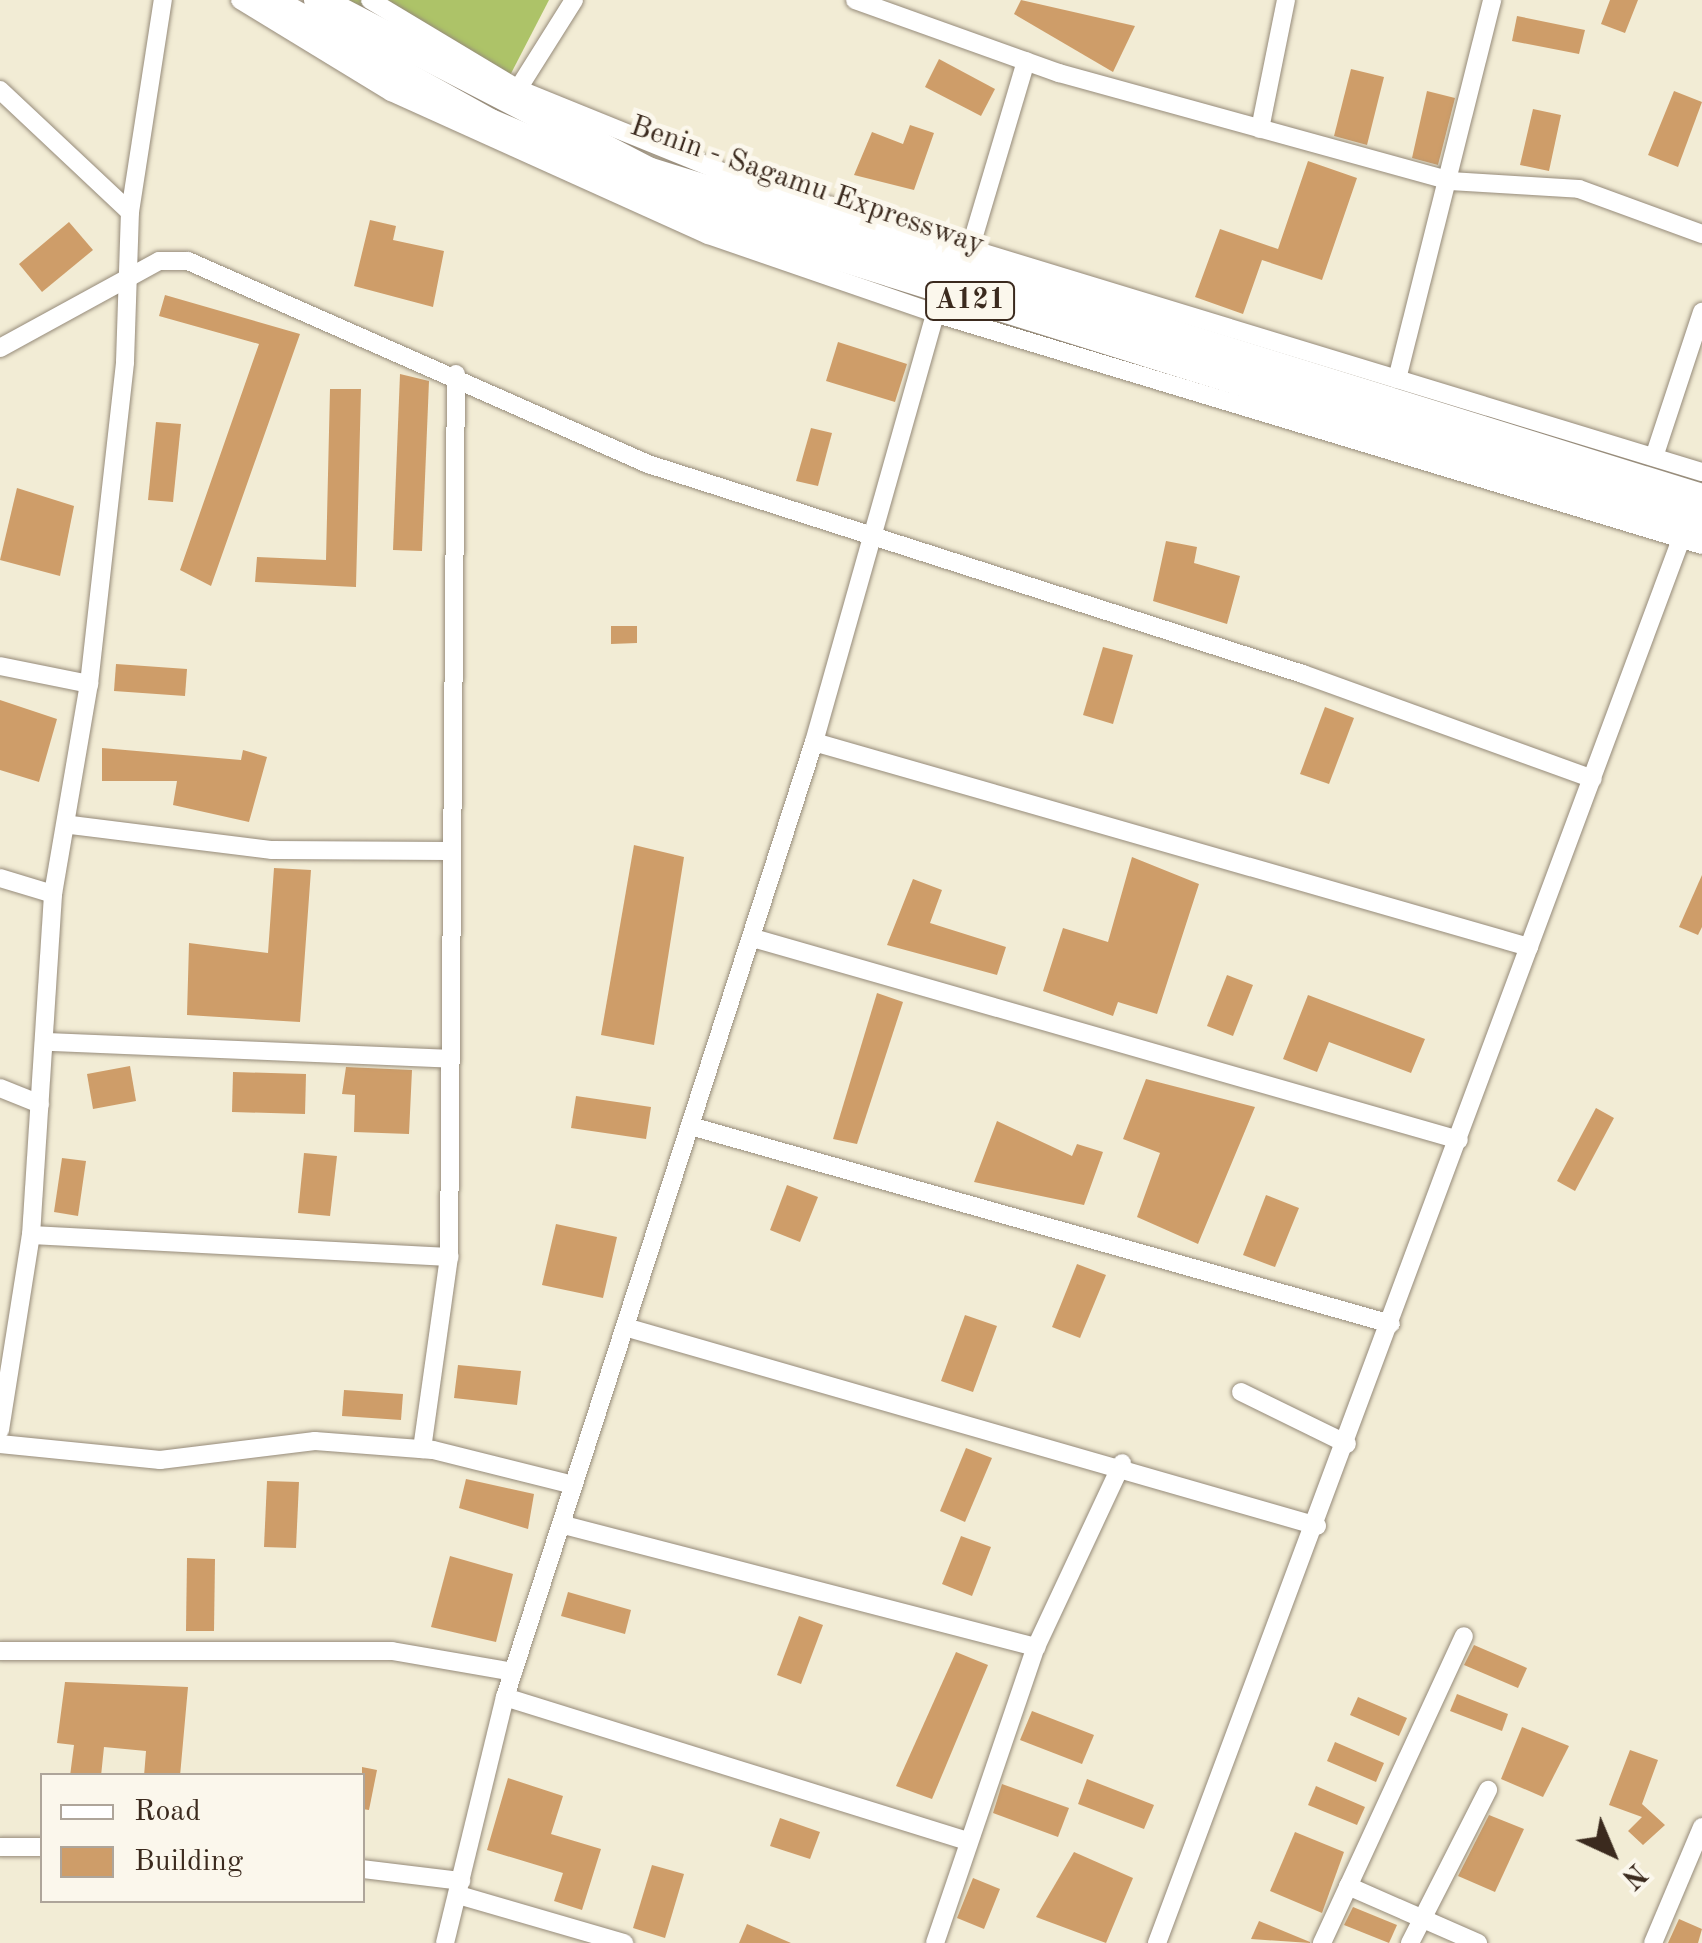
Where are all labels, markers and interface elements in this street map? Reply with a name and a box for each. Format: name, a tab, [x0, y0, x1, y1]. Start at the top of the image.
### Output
street label: Benin - Sagamu Expressway	[625, 108, 989, 264]
road number: A121	[925, 278, 1015, 324]
legend	[40, 1773, 365, 1903]
text: Road	[134, 1797, 201, 1827]
north arrow	[1562, 1803, 1662, 1903]
text: Building	[134, 1847, 243, 1877]
text: N	[1615, 1857, 1650, 1892]

